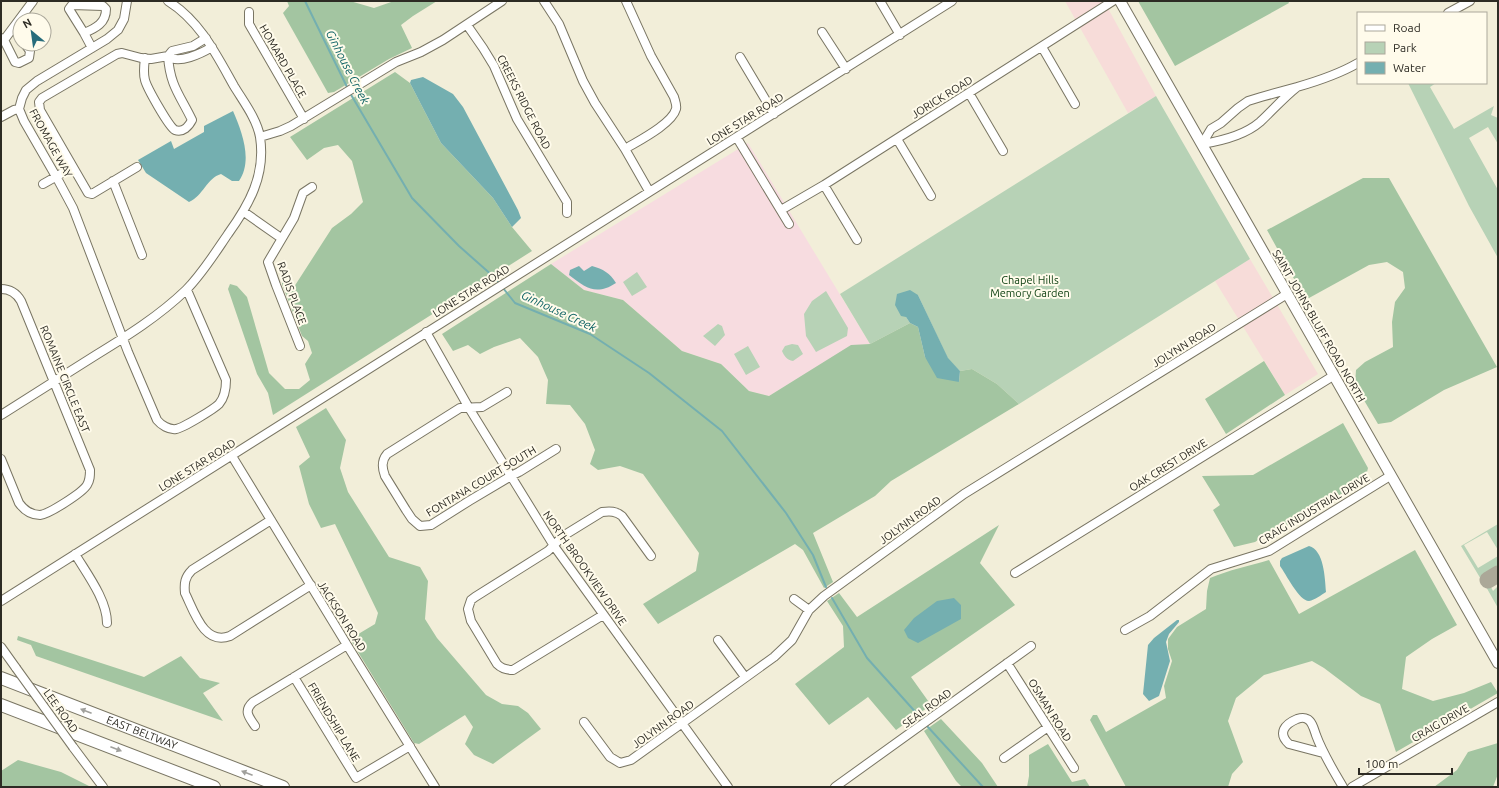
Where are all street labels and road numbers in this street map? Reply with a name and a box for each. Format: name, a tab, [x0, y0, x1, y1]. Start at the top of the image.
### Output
street label: HOMARD PLACE	[257, 22, 309, 100]
street label: CREEKS RIDGE ROAD	[495, 53, 553, 152]
street label: JORICK ROAD	[909, 73, 975, 121]
street label: LONE STAR ROAD	[704, 90, 786, 147]
street label: FROMAGE WAY	[27, 107, 75, 180]
street label: SAINT JOHNS BLUFF ROAD NORTH	[1270, 248, 1368, 404]
street label: RADIS PLACE	[275, 260, 309, 326]
street label: LONE STAR ROAD	[430, 262, 512, 319]
street label: JOLYNN ROAD	[1150, 320, 1218, 369]
street label: ROMAINE CIRCLE EAST	[38, 324, 92, 434]
street label: LONE STAR ROAD	[156, 436, 238, 493]
street label: OAK CREST DRIVE	[1127, 436, 1209, 494]
street label: FONTANA COURT SOUTH	[424, 443, 538, 519]
street label: CRAIG INDUSTRIAL DRIVE	[1256, 471, 1372, 547]
street label: JOLYNN ROAD	[877, 493, 943, 546]
street label: NORTH BROOKVIEW DRIVE	[541, 509, 629, 627]
street label: JACKSON ROAD	[316, 579, 369, 654]
street label: OSMAN ROAD	[1026, 676, 1074, 744]
street label: FRIENDSHIP LANE	[306, 680, 362, 764]
street label: SEAL ROAD	[900, 686, 954, 730]
street label: LEE ROAD	[41, 687, 81, 735]
street label: JOLYNN ROAD	[630, 697, 696, 750]
street label: CRAIG DRIVE	[1409, 702, 1471, 744]
street label: EAST BELTWAY	[105, 713, 180, 752]

